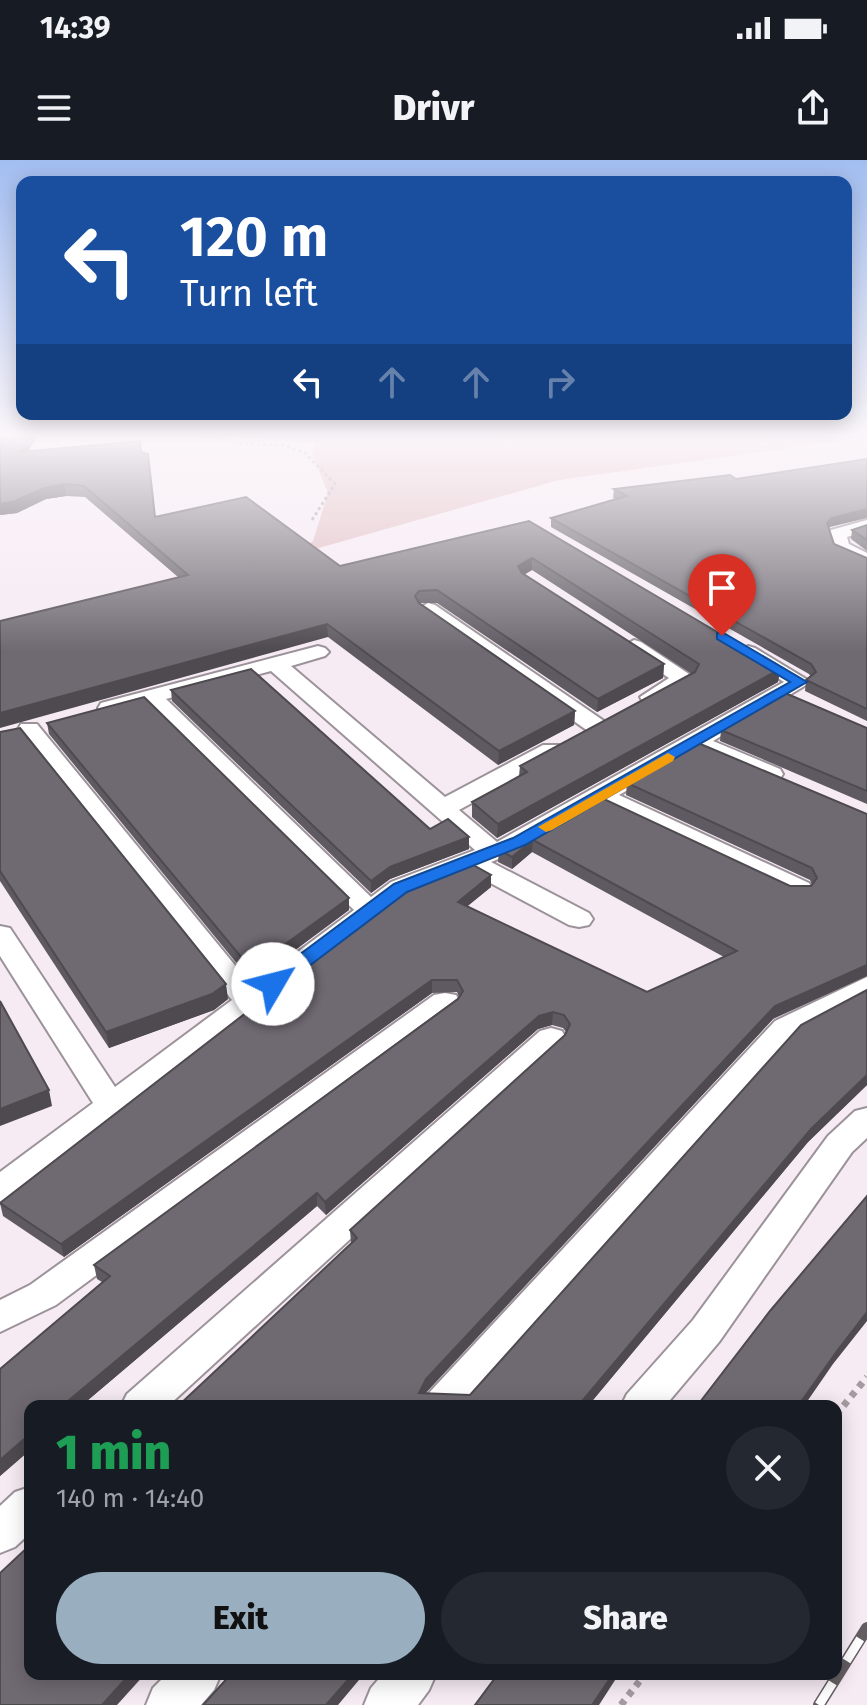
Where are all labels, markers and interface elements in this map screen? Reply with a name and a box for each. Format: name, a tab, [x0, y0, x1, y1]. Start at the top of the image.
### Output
text: 14:39	[40, 10, 111, 46]
icon: menu	[32, 86, 76, 130]
text: Drivr	[393, 86, 474, 130]
icon: share	[791, 86, 835, 130]
text: 120 m	[180, 204, 328, 271]
icon: left	[48, 208, 152, 312]
text: Turn left	[180, 272, 318, 316]
icon: left	[286, 360, 330, 404]
icon: ahead	[370, 360, 414, 404]
icon: ahead	[454, 360, 498, 404]
icon: right	[538, 360, 582, 404]
pin	[688, 554, 756, 636]
icon: arrive	[700, 566, 744, 610]
position arrow	[231, 942, 315, 1026]
text: 1 min	[56, 1424, 171, 1482]
button: close	[726, 1426, 810, 1510]
text: 140 m · 14:40	[56, 1483, 204, 1514]
button: Exit	[56, 1572, 425, 1664]
button: Share	[441, 1572, 810, 1664]

